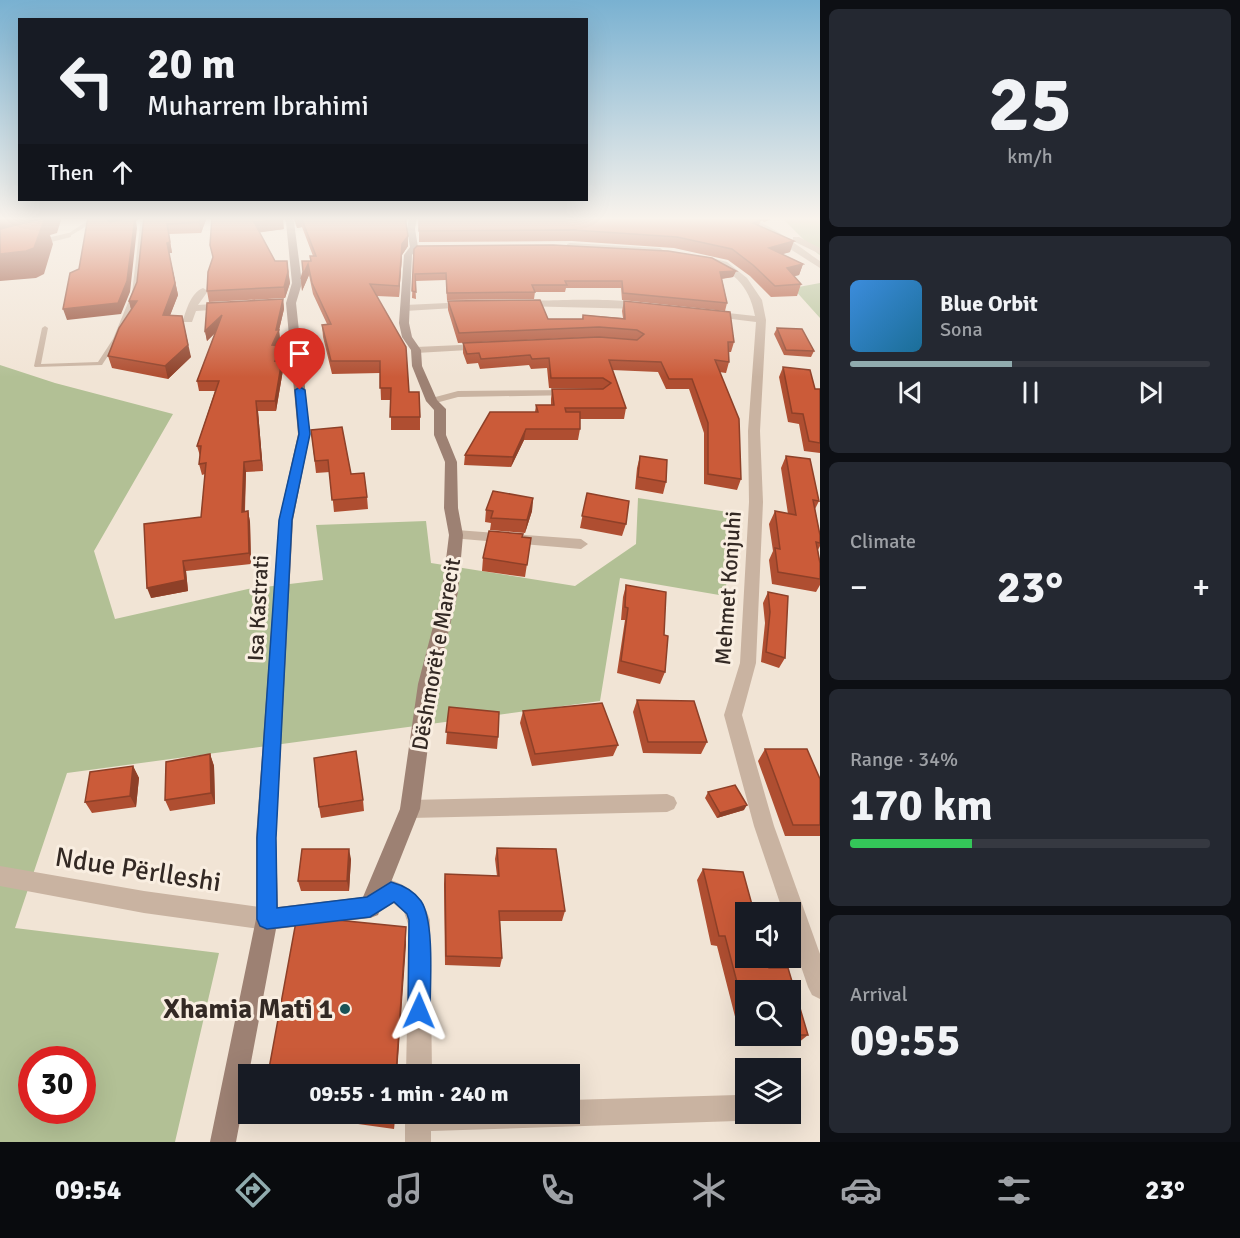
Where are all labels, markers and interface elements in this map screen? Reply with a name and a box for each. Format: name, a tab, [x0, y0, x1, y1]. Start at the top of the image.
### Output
text: 20 m	[147, 39, 236, 90]
icon: left	[48, 42, 126, 120]
text: 25	[988, 57, 1072, 153]
text: Muharrem Ibrahimi	[147, 90, 369, 123]
text: km/h	[1007, 144, 1053, 169]
icon: ahead	[106, 156, 139, 189]
text: Then	[48, 159, 94, 186]
text: Blue Orbit	[940, 290, 1038, 317]
text: Sona	[940, 317, 983, 342]
pin	[274, 328, 325, 390]
icon: arrive	[283, 337, 316, 370]
icon: previous	[894, 376, 927, 409]
icon: pause	[1014, 376, 1047, 409]
icon: next	[1134, 376, 1167, 409]
street label: Mehmet Konjuhi	[709, 510, 747, 666]
text: Climate	[850, 529, 916, 554]
street label: Isa Kastrati	[242, 554, 274, 662]
street label: Dëshmorët e Marecit	[406, 556, 466, 752]
text: 23°	[997, 560, 1063, 615]
text: −	[850, 567, 868, 608]
text: +	[1192, 567, 1210, 608]
text: Range · 34%	[850, 747, 958, 772]
text: 170 km	[850, 778, 993, 833]
street label: Ndue Përlleshi	[53, 841, 223, 899]
map controls	[735, 902, 801, 1124]
button: sound	[735, 902, 801, 968]
position arrow	[387, 979, 451, 1043]
button: search	[735, 980, 801, 1046]
text: Arrival	[850, 982, 908, 1007]
place label: Xhamia Mati 1	[163, 993, 333, 1026]
marker: Xhamia Mati 1	[338, 1002, 352, 1016]
text: 09:55	[850, 1013, 960, 1068]
speed limit sign: 30	[18, 1046, 96, 1124]
button: layers	[735, 1058, 801, 1124]
text: 09:55 · 1 min · 240 m	[309, 1080, 509, 1107]
icon: directions	[232, 1169, 274, 1211]
icon: music	[384, 1169, 426, 1211]
icon: phone	[536, 1169, 578, 1211]
icon: climate	[688, 1169, 730, 1211]
icon: car	[840, 1169, 882, 1211]
icon: filters	[993, 1169, 1035, 1211]
text: 09:54	[55, 1174, 121, 1207]
text: 23°	[1145, 1174, 1185, 1207]

